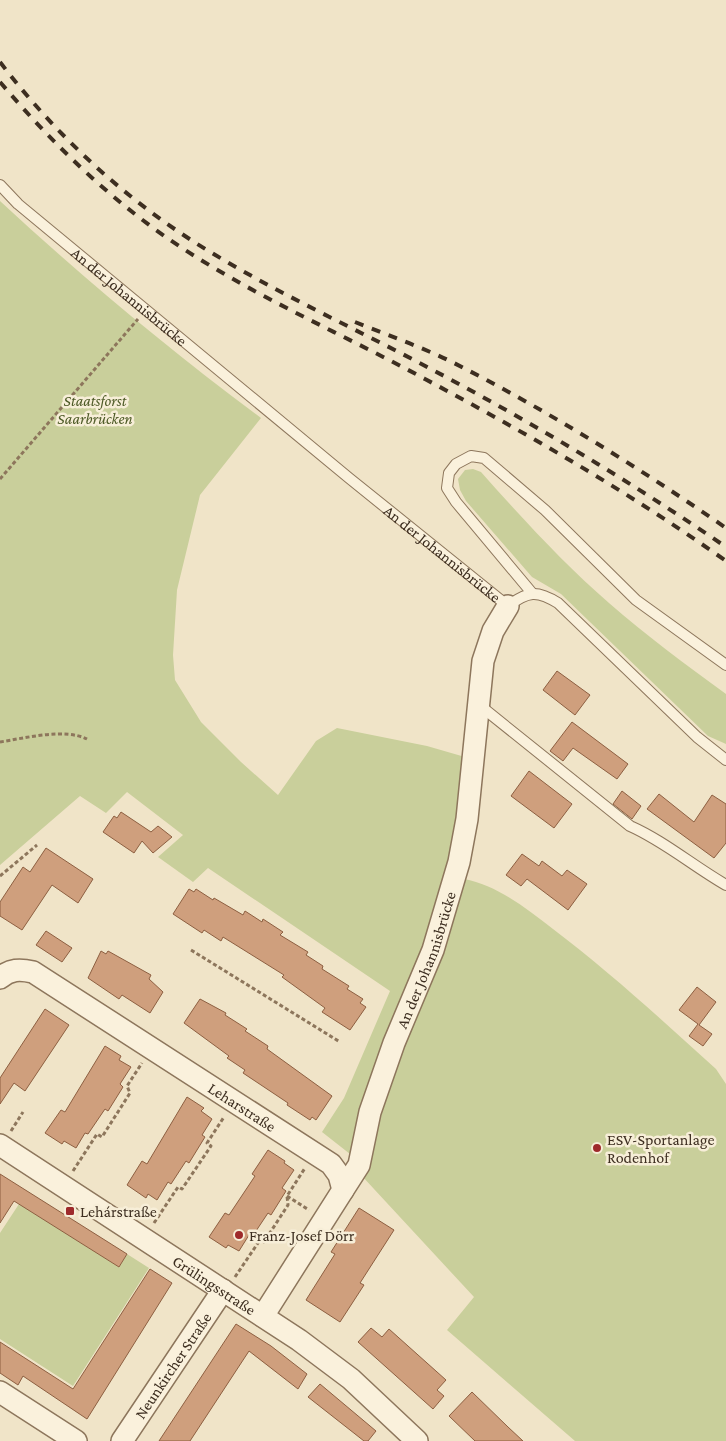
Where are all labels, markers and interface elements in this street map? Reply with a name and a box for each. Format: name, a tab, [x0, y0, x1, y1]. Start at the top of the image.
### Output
street label: An der Johannisbrücke	[68, 244, 190, 349]
park label: Staatsforst Saarbrücken	[57, 392, 133, 427]
street label: An der Johannisbrücke	[381, 502, 504, 606]
street label: An der Johannisbrücke	[393, 890, 459, 1031]
street label: Leharstraße	[205, 1079, 279, 1135]
place label: ESV-Sportanlage Rodenhof	[607, 1131, 715, 1166]
marker: ESV-Sportanlage Rodenhof	[591, 1142, 603, 1154]
place label: Lehárstraße	[80, 1203, 157, 1220]
marker: Lehárstraße	[64, 1205, 76, 1217]
place label: Franz-Josef Dörr	[249, 1227, 355, 1245]
marker: Franz-Josef Dörr	[233, 1229, 245, 1241]
street label: Grülingsstraße	[170, 1252, 259, 1318]
street label: Neunkircher Straße	[131, 1309, 215, 1422]

